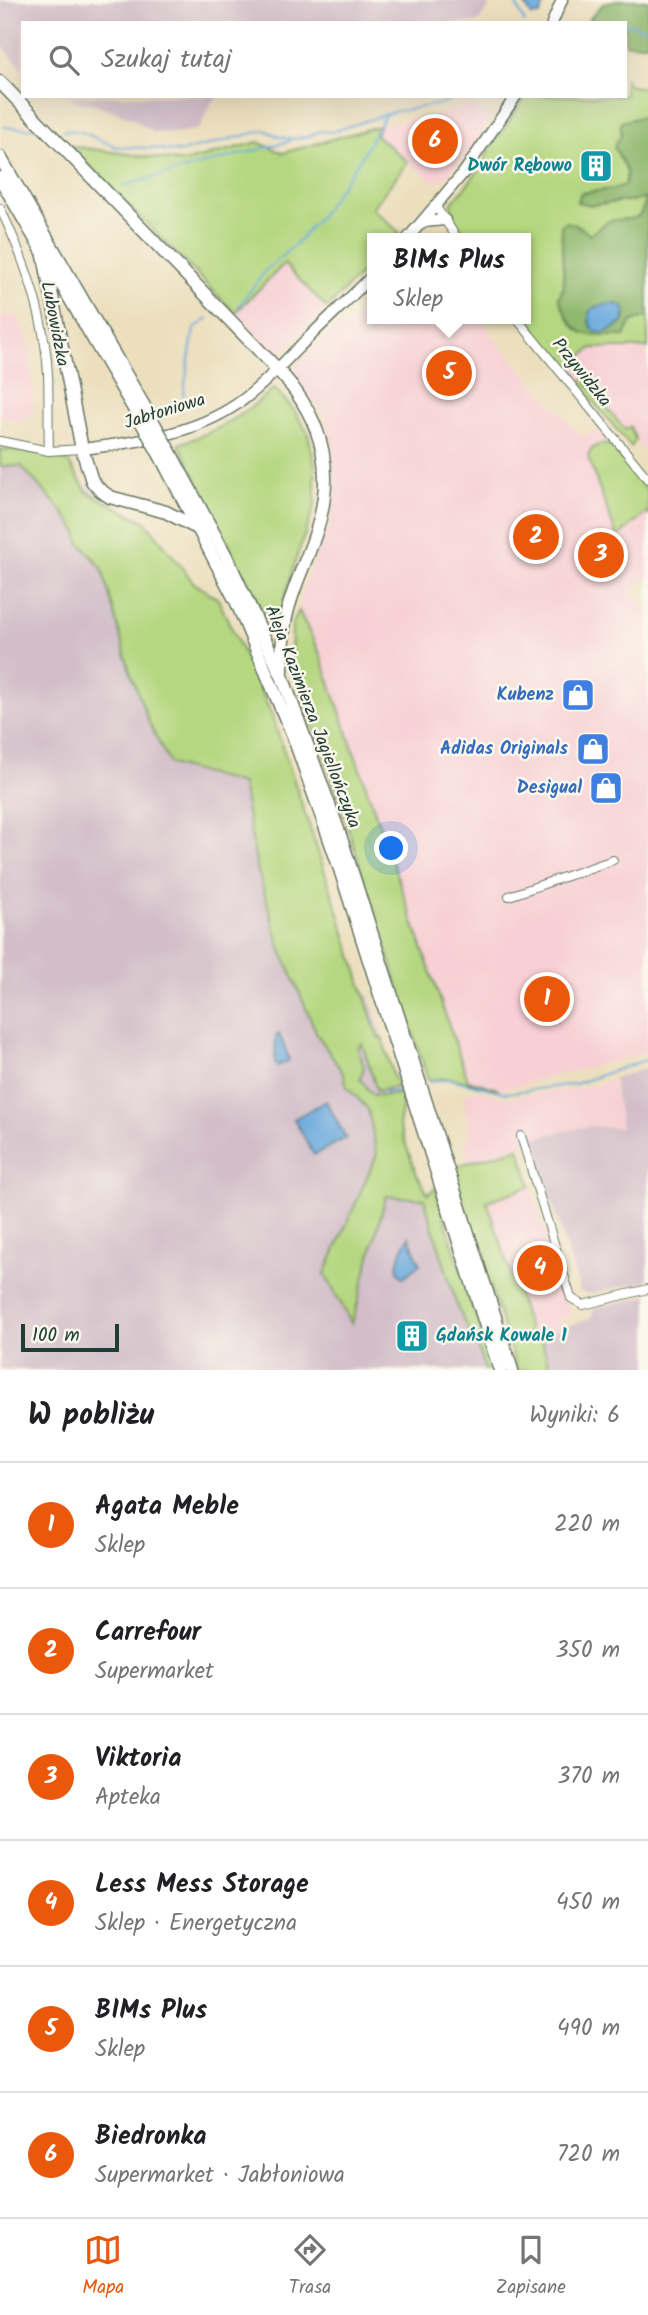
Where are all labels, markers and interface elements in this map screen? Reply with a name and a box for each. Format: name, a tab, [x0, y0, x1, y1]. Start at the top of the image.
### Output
search box	[21, 21, 627, 98]
text: Szukaj tutaj	[101, 39, 232, 81]
icon: search	[45, 41, 83, 79]
pin: 6	[412, 115, 458, 167]
building icon: Dwór Rębowo	[577, 147, 615, 185]
place label: Dwór Rębowo	[467, 152, 572, 181]
popup	[367, 233, 531, 324]
text: BIMs Plus	[393, 240, 505, 282]
street label: Lubowidzka	[32, 279, 76, 369]
text: Sklep	[393, 282, 443, 318]
street label: Przywidzka	[544, 332, 618, 414]
pin: 5	[426, 347, 472, 399]
street label: Jabłoniowa	[121, 386, 209, 438]
pin: 2	[513, 511, 559, 563]
pin: 3	[578, 529, 624, 581]
street label: Aleja Kazimierza Jagiellończyka	[256, 601, 368, 833]
shop icon: Kubenz	[559, 676, 597, 714]
place label: Kubenz	[497, 681, 554, 710]
shop icon: Adidas Originals	[574, 730, 612, 768]
place label: Adidas Originals	[440, 735, 569, 764]
shop icon: Desigual	[587, 769, 625, 807]
place label: Desigual	[517, 774, 582, 803]
your location	[374, 831, 408, 865]
pin: 1	[524, 973, 570, 1025]
pin: 4	[517, 1242, 563, 1294]
building icon: Gdańsk Kowale 1	[393, 1317, 431, 1355]
scale bar	[21, 1321, 119, 1353]
text: 100 m	[32, 1321, 80, 1351]
place label: Gdańsk Kowale 1	[436, 1322, 567, 1351]
text: W pobliżu	[28, 1392, 154, 1440]
text: Wyniki: 6	[530, 1398, 620, 1434]
text: Agata Meble	[95, 1486, 239, 1528]
text: 1	[48, 1507, 54, 1543]
text: 220 m	[554, 1507, 620, 1543]
text: Sklep	[95, 1528, 145, 1564]
text: Carrefour	[95, 1612, 201, 1654]
text: 2	[44, 1633, 58, 1669]
text: 350 m	[555, 1633, 620, 1669]
text: Supermarket	[95, 1654, 214, 1690]
text: Viktoria	[95, 1738, 181, 1780]
text: 3	[45, 1759, 57, 1795]
text: 370 m	[557, 1759, 620, 1795]
text: Apteka	[95, 1780, 161, 1816]
text: Less Mess Storage	[95, 1864, 309, 1906]
text: 4	[45, 1885, 57, 1921]
text: 450 m	[556, 1885, 620, 1921]
text: Sklep · Energetyczna	[95, 1906, 297, 1942]
text: BIMs Plus	[95, 1990, 207, 2032]
text: 5	[45, 2011, 57, 2047]
text: 490 m	[557, 2011, 620, 2047]
text: Sklep	[95, 2032, 145, 2068]
text: Biedronka	[95, 2116, 206, 2158]
text: 6	[45, 2137, 57, 2173]
text: 720 m	[557, 2137, 620, 2173]
text: Supermarket · Jabłoniowa	[95, 2158, 345, 2194]
tab: Mapa	[82, 2231, 124, 2303]
tab: Trasa	[289, 2231, 331, 2303]
tab: Zapisane	[496, 2231, 566, 2303]

